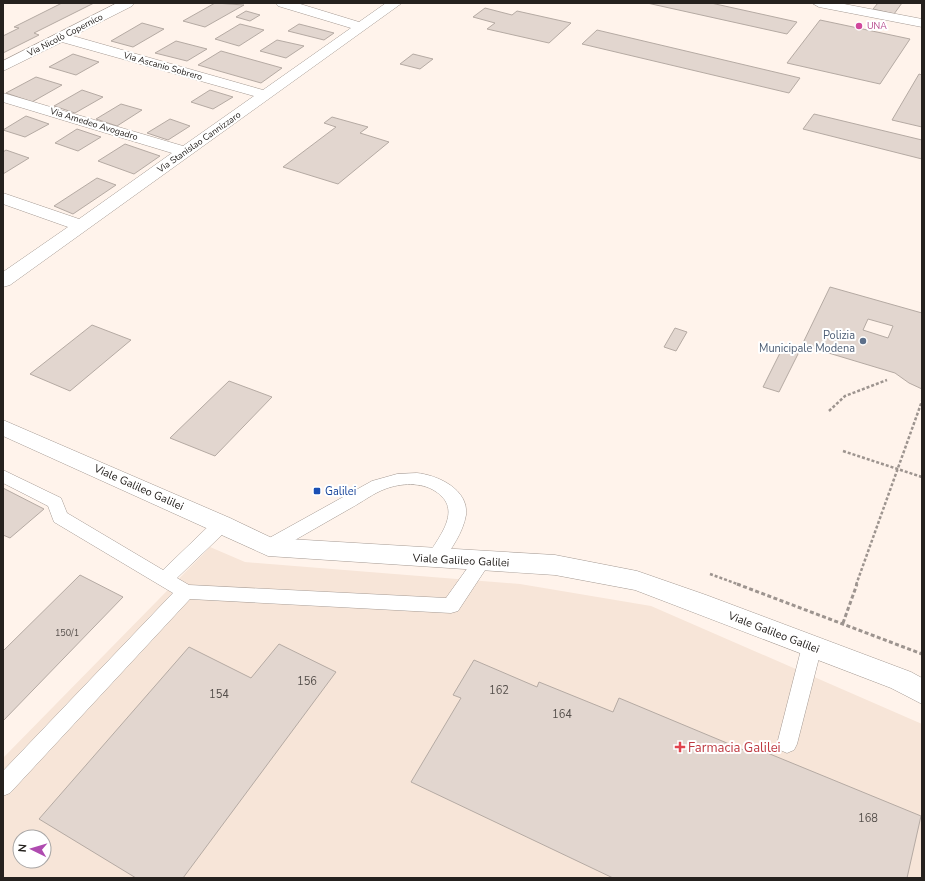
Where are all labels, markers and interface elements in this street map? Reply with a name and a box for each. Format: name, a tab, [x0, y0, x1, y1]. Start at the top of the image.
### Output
street label: Via Nicolò Copernico	[24, 11, 105, 60]
place label: UNA	[867, 20, 887, 32]
marker: UNA	[854, 21, 864, 31]
street label: Via Ascanio Sobrero	[121, 49, 204, 83]
street label: Via Amedeo Avogadro	[48, 105, 139, 143]
street label: Via Stanislao Cannizzaro	[154, 109, 243, 176]
place label: Polizia Municipale Modena	[759, 328, 855, 356]
marker: Polizia Municipale Modena	[858, 336, 868, 346]
street label: Viale Galileo Galilei	[91, 461, 186, 514]
place label: Galilei	[325, 484, 356, 499]
marker: Galilei	[312, 486, 322, 496]
street label: Viale Galileo Galilei	[411, 550, 510, 571]
street label: Viale Galileo Galilei	[725, 608, 822, 657]
house number: 150/1	[55, 627, 79, 639]
house number: 156	[297, 674, 317, 689]
house number: 162	[489, 683, 509, 698]
house number: 154	[209, 687, 229, 702]
house number: 164	[552, 707, 572, 722]
place label: Farmacia Galilei	[688, 739, 781, 757]
marker: Farmacia Galilei	[675, 742, 685, 752]
house number: 168	[858, 811, 878, 826]
north arrow	[12, 829, 52, 869]
text: N	[15, 843, 30, 853]

